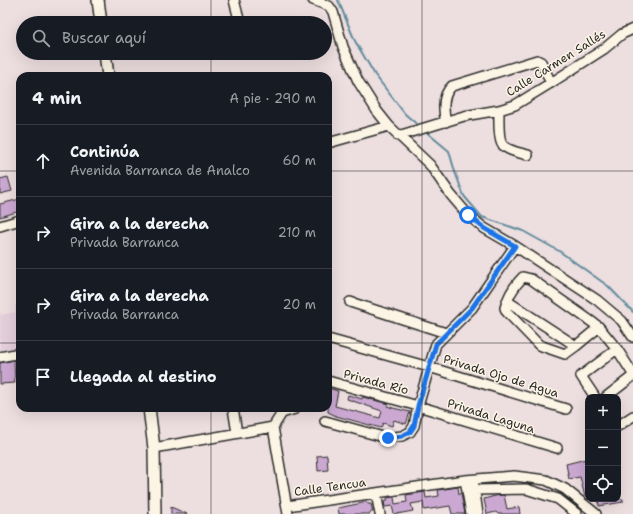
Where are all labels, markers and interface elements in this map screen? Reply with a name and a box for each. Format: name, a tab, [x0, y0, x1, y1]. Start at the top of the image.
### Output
search box	[16, 16, 332, 60]
street label: Calle Carmen Sallés	[503, 26, 609, 100]
icon: search	[30, 27, 52, 49]
text: Buscar aquí	[62, 28, 146, 48]
text: 4 min	[32, 87, 82, 109]
text: A pie · 290 m	[230, 90, 316, 107]
text: Continúa	[70, 142, 139, 162]
icon: ahead	[32, 150, 54, 172]
text: 60 m	[283, 152, 316, 169]
text: Avenida Barranca de Analco	[70, 162, 250, 179]
route start	[459, 206, 477, 224]
text: Gira a la derecha	[70, 214, 209, 234]
icon: right	[32, 222, 54, 244]
text: 210 m	[278, 224, 316, 241]
text: Privada Barranca	[70, 234, 179, 251]
text: Gira a la derecha	[70, 286, 209, 306]
icon: right	[32, 294, 54, 316]
text: 20 m	[283, 296, 316, 313]
text: Privada Barranca	[70, 306, 179, 323]
street label: Privada Ojo de Agua	[441, 351, 561, 401]
icon: arrive	[32, 366, 54, 388]
street label: Privada Río	[342, 366, 410, 398]
text: Llegada al destino	[70, 367, 217, 387]
map controls	[585, 394, 621, 502]
button: +	[585, 394, 621, 430]
street label: Privada Laguna	[445, 395, 537, 437]
route end	[379, 429, 397, 447]
button: −	[585, 430, 621, 466]
button: locate	[585, 466, 621, 502]
street label: Calle Tencua	[293, 474, 368, 500]

